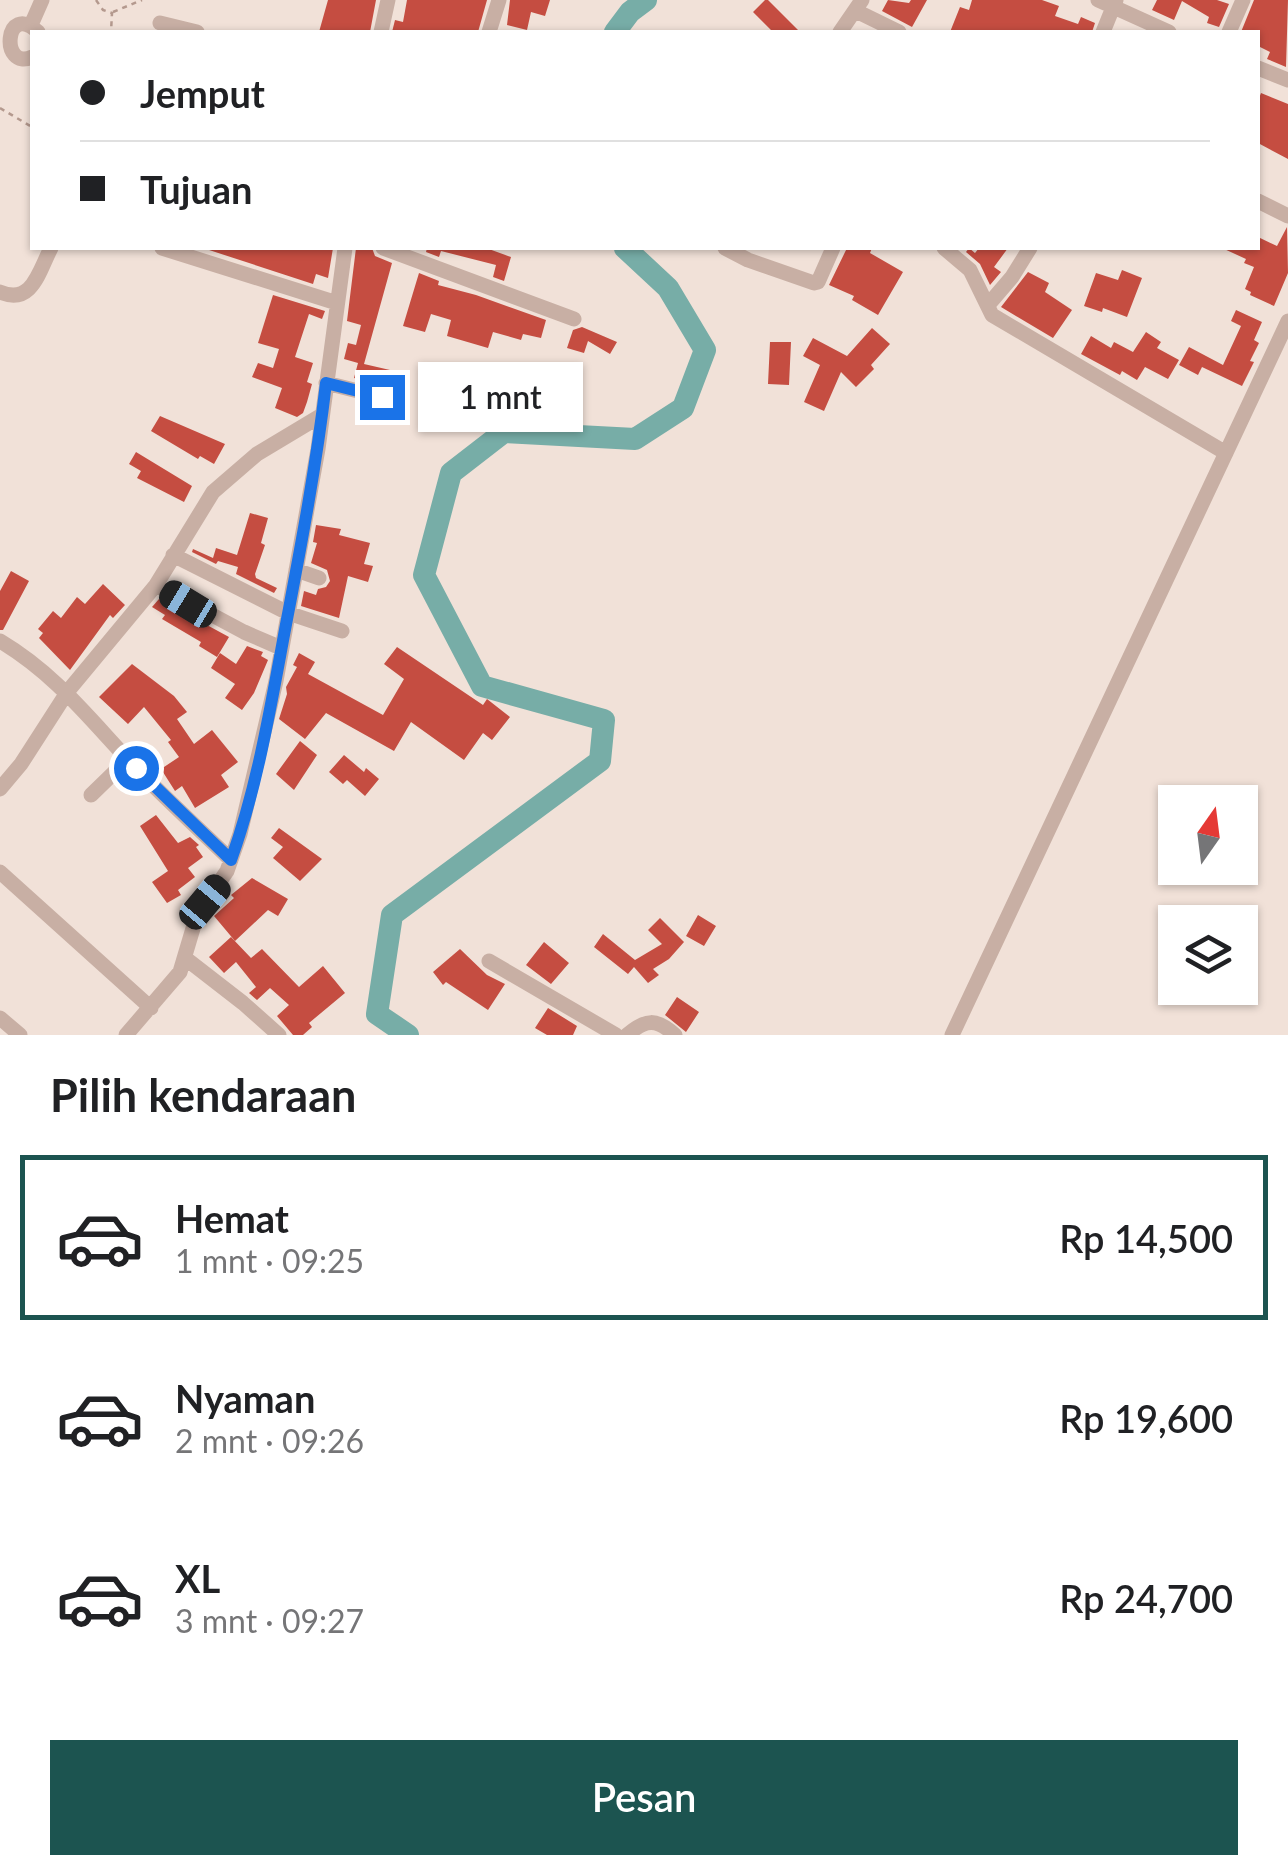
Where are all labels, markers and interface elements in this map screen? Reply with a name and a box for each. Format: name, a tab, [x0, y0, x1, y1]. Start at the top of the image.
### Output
text: Jemput	[140, 70, 265, 116]
text: Tujuan	[140, 166, 253, 212]
callout: 1 mnt	[417, 362, 582, 432]
route end	[360, 375, 405, 420]
text: 1 mnt	[459, 377, 542, 416]
car	[155, 576, 221, 632]
route start	[114, 746, 159, 791]
north arrow	[1158, 785, 1258, 885]
map controls	[1158, 785, 1258, 1005]
car	[174, 869, 236, 935]
button: layers	[1158, 905, 1258, 1005]
text: Pilih kendaraan	[50, 1068, 356, 1122]
icon: car	[55, 1193, 145, 1283]
text: Hemat	[175, 1195, 289, 1241]
text: Rp 14,500	[1059, 1215, 1233, 1261]
text: 1 mnt · 09:25	[175, 1241, 364, 1280]
icon: car	[55, 1373, 145, 1463]
text: Nyaman	[175, 1375, 315, 1421]
text: Rp 19,600	[1059, 1395, 1233, 1441]
text: 2 mnt · 09:26	[175, 1421, 364, 1460]
icon: car	[55, 1553, 145, 1643]
text: XL	[175, 1555, 220, 1601]
text: Rp 24,700	[1059, 1575, 1233, 1621]
text: 3 mnt · 09:27	[175, 1601, 364, 1640]
button: Pesan	[50, 1740, 1238, 1855]

